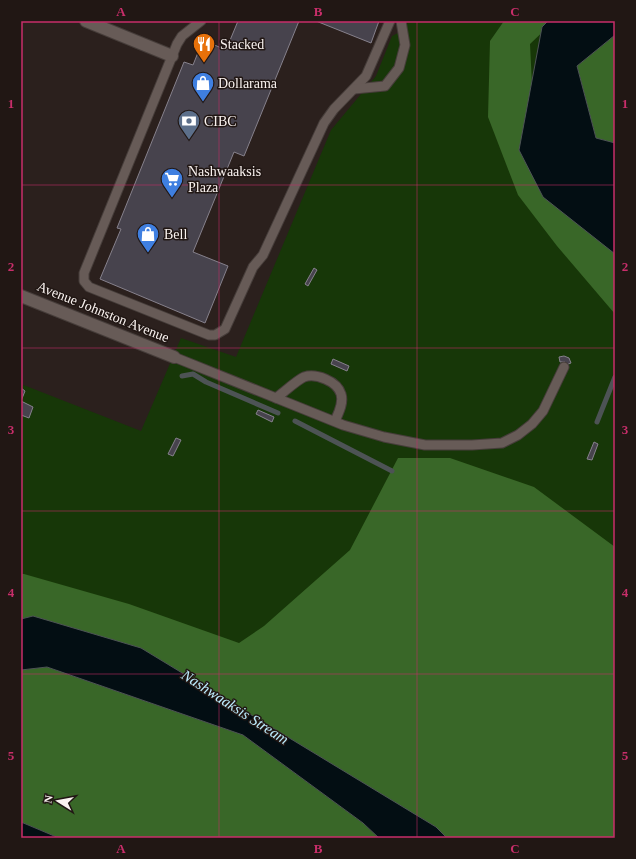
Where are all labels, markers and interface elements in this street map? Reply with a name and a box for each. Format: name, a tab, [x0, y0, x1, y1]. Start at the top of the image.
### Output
text: A	[116, 4, 126, 19]
text: B	[314, 4, 323, 19]
text: C	[510, 4, 520, 19]
restaurant icon: Stacked	[191, 31, 217, 64]
place label: Stacked	[220, 37, 264, 52]
shop icon: Dollarama	[190, 70, 216, 103]
place label: Dollarama	[218, 76, 278, 91]
text: 1	[8, 96, 14, 111]
text: 1	[622, 96, 628, 111]
bank icon: CIBC	[176, 108, 202, 141]
place label: CIBC	[204, 114, 237, 129]
place label: Nashwaaksis Plaza	[188, 164, 261, 195]
supermarket icon: Nashwaaksis Plaza	[159, 166, 185, 199]
shop icon: Bell	[135, 221, 161, 254]
place label: Bell	[164, 227, 187, 242]
text: 2	[8, 259, 14, 274]
text: 2	[622, 259, 628, 274]
street label: Avenue Johnston Avenue	[35, 279, 171, 345]
text: 3	[8, 422, 15, 437]
text: 3	[622, 422, 629, 437]
text: 4	[8, 585, 15, 600]
text: 4	[622, 585, 629, 600]
water label: Nashwaaksis Stream	[178, 666, 292, 748]
text: 5	[8, 748, 15, 763]
text: 5	[622, 748, 629, 763]
north arrow	[38, 781, 78, 821]
text: N	[42, 794, 55, 804]
text: A	[116, 841, 126, 856]
text: B	[314, 841, 323, 856]
text: C	[510, 841, 520, 856]

